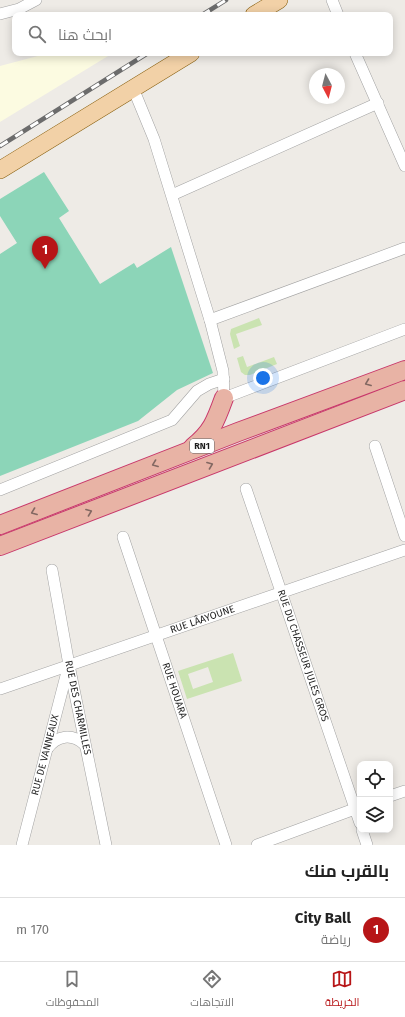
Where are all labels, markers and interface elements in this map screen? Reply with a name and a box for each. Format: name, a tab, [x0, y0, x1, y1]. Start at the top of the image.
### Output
search box	[12, 12, 393, 56]
icon: search	[26, 23, 48, 45]
text: ابحث هنا	[58, 26, 112, 44]
north arrow	[309, 68, 345, 104]
pin: 1	[32, 236, 58, 269]
your location	[253, 368, 273, 388]
one-way arrow	[365, 379, 372, 387]
road number: RN1	[190, 439, 214, 453]
one-way arrow	[152, 460, 159, 468]
one-way arrow	[206, 461, 213, 469]
one-way arrow	[31, 507, 38, 515]
one-way arrow	[84, 509, 92, 517]
street label: RUE DU CHASSEUR JULES GROS	[275, 588, 331, 724]
street label: RUE LÂAYOUNE	[169, 603, 236, 636]
street label: RUE DES CHARMILLES	[62, 659, 93, 756]
street label: RUE HOUARA	[159, 661, 189, 720]
street label: RUE DE VANNEAUX	[29, 713, 62, 797]
map controls	[357, 761, 393, 833]
button: locate	[357, 761, 393, 797]
button: layers	[357, 797, 393, 833]
text: بالقرب منك	[305, 861, 389, 882]
text: City Ball	[295, 909, 351, 927]
text: 170 m	[16, 922, 49, 937]
text: 1	[373, 922, 379, 937]
text: رياضة	[321, 932, 351, 947]
tab: المحفوظات	[46, 968, 99, 1012]
tab: الاتجاهات	[190, 968, 234, 1012]
tab: الخريطة	[325, 968, 359, 1012]

